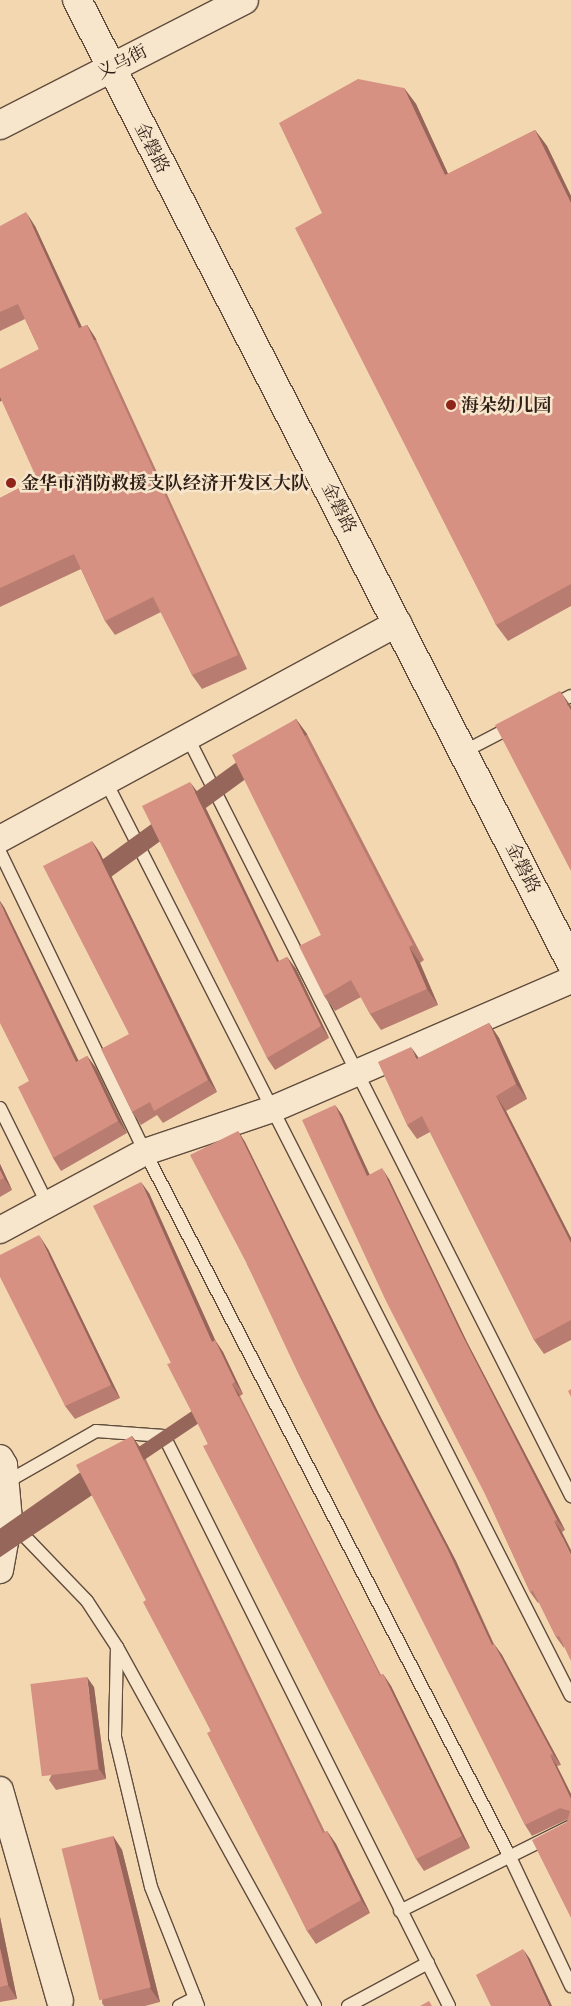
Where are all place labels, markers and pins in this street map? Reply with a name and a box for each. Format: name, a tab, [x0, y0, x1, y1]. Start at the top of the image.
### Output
place label: 海朵幼儿园	[461, 394, 551, 416]
marker: 海朵幼儿园	[445, 399, 457, 411]
place label: 金华市消防救援支队经济开发区大队	[21, 472, 309, 494]
marker: 金华市消防救援支队经济开发区大队	[5, 477, 17, 489]

